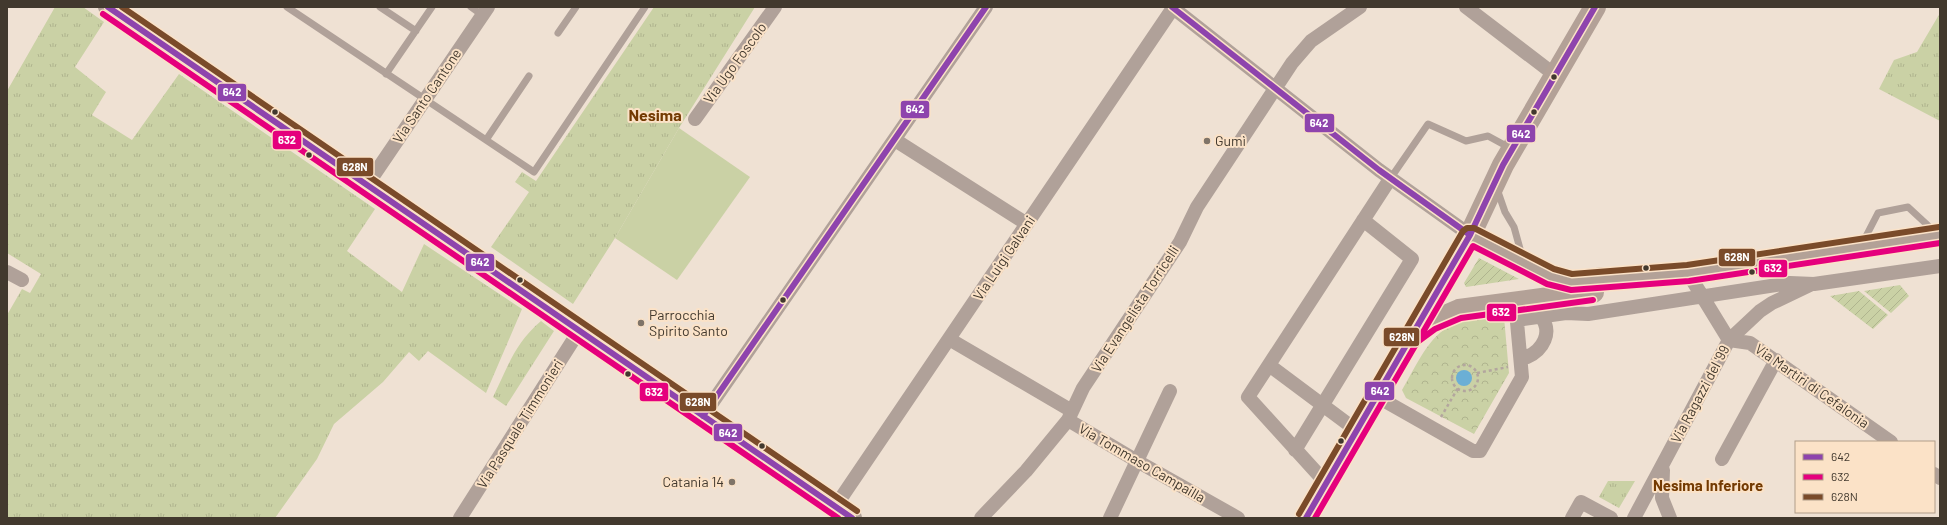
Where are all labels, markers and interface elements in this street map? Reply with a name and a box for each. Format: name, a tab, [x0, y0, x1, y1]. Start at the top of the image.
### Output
street label: Via Ugo Foscolo	[699, 19, 770, 107]
street label: Via Santo Cantone	[389, 45, 465, 146]
unlabelled marker	[1549, 72, 1559, 82]
line badge: 642	[217, 83, 247, 102]
text: 642	[223, 85, 241, 98]
line badge: 642	[900, 100, 930, 119]
text: 642	[906, 102, 924, 115]
district label: Nesima	[628, 105, 682, 124]
unlabelled marker	[270, 107, 280, 117]
unlabelled marker	[1529, 107, 1539, 117]
line badge: 642	[1304, 113, 1335, 133]
text: 642	[1310, 116, 1328, 129]
line badge: 642	[1506, 124, 1536, 143]
text: 642	[1512, 127, 1530, 140]
line badge: 632	[272, 130, 302, 150]
place label: Gumì	[1215, 132, 1246, 149]
text: 632	[278, 133, 296, 146]
marker: Gumì	[1202, 136, 1212, 146]
unlabelled marker	[304, 150, 314, 160]
line badge: 628N	[336, 157, 374, 177]
text: 628N	[342, 160, 368, 173]
street label: Via Luigi Galvani	[969, 212, 1038, 303]
street label: Via Evangelista Torricelli	[1087, 242, 1182, 375]
line badge: 628N	[1718, 248, 1756, 267]
text: 628N	[1724, 250, 1750, 263]
line badge: 642	[465, 253, 495, 272]
text: 642	[471, 255, 489, 268]
line badge: 632	[1758, 259, 1788, 278]
text: 632	[1764, 261, 1782, 274]
unlabelled marker	[1641, 263, 1651, 273]
unlabelled marker	[1747, 267, 1757, 277]
unlabelled marker	[515, 275, 525, 285]
unlabelled marker	[778, 295, 788, 305]
line badge: 632	[1486, 303, 1517, 322]
text: 632	[1492, 305, 1510, 318]
place label: Parrocchia Spirito Santo	[649, 306, 728, 339]
marker: Parrocchia Spirito Santo	[636, 318, 646, 328]
line badge: 628N	[1383, 327, 1420, 347]
text: 628N	[1389, 330, 1415, 343]
street label: Via Martiri di Cefalonia	[1752, 340, 1873, 431]
street label: Via Ragazzi del '99	[1667, 342, 1733, 446]
street label: Via Pasquale Timmonieri	[473, 356, 566, 491]
unlabelled marker	[623, 369, 633, 379]
line badge: 642	[1364, 381, 1395, 401]
line badge: 632	[639, 382, 669, 402]
text: 642	[1371, 384, 1389, 397]
text: 632	[645, 385, 663, 398]
line badge: 628N	[679, 392, 717, 412]
text: 628N	[685, 395, 711, 408]
street label: Via Tommaso Campailla	[1076, 419, 1208, 506]
line badge: 642	[713, 423, 743, 442]
text: 642	[719, 426, 737, 439]
unlabelled marker	[1336, 436, 1346, 446]
unlabelled marker	[757, 441, 767, 451]
legend	[1795, 441, 1935, 513]
text: 642	[1831, 449, 1850, 463]
text: 632	[1831, 469, 1850, 483]
place label: Catania 14	[663, 473, 724, 490]
district label: Nesima Inferiore	[1653, 476, 1763, 494]
marker: Catania 14	[727, 477, 737, 487]
text: 628N	[1831, 489, 1858, 503]

